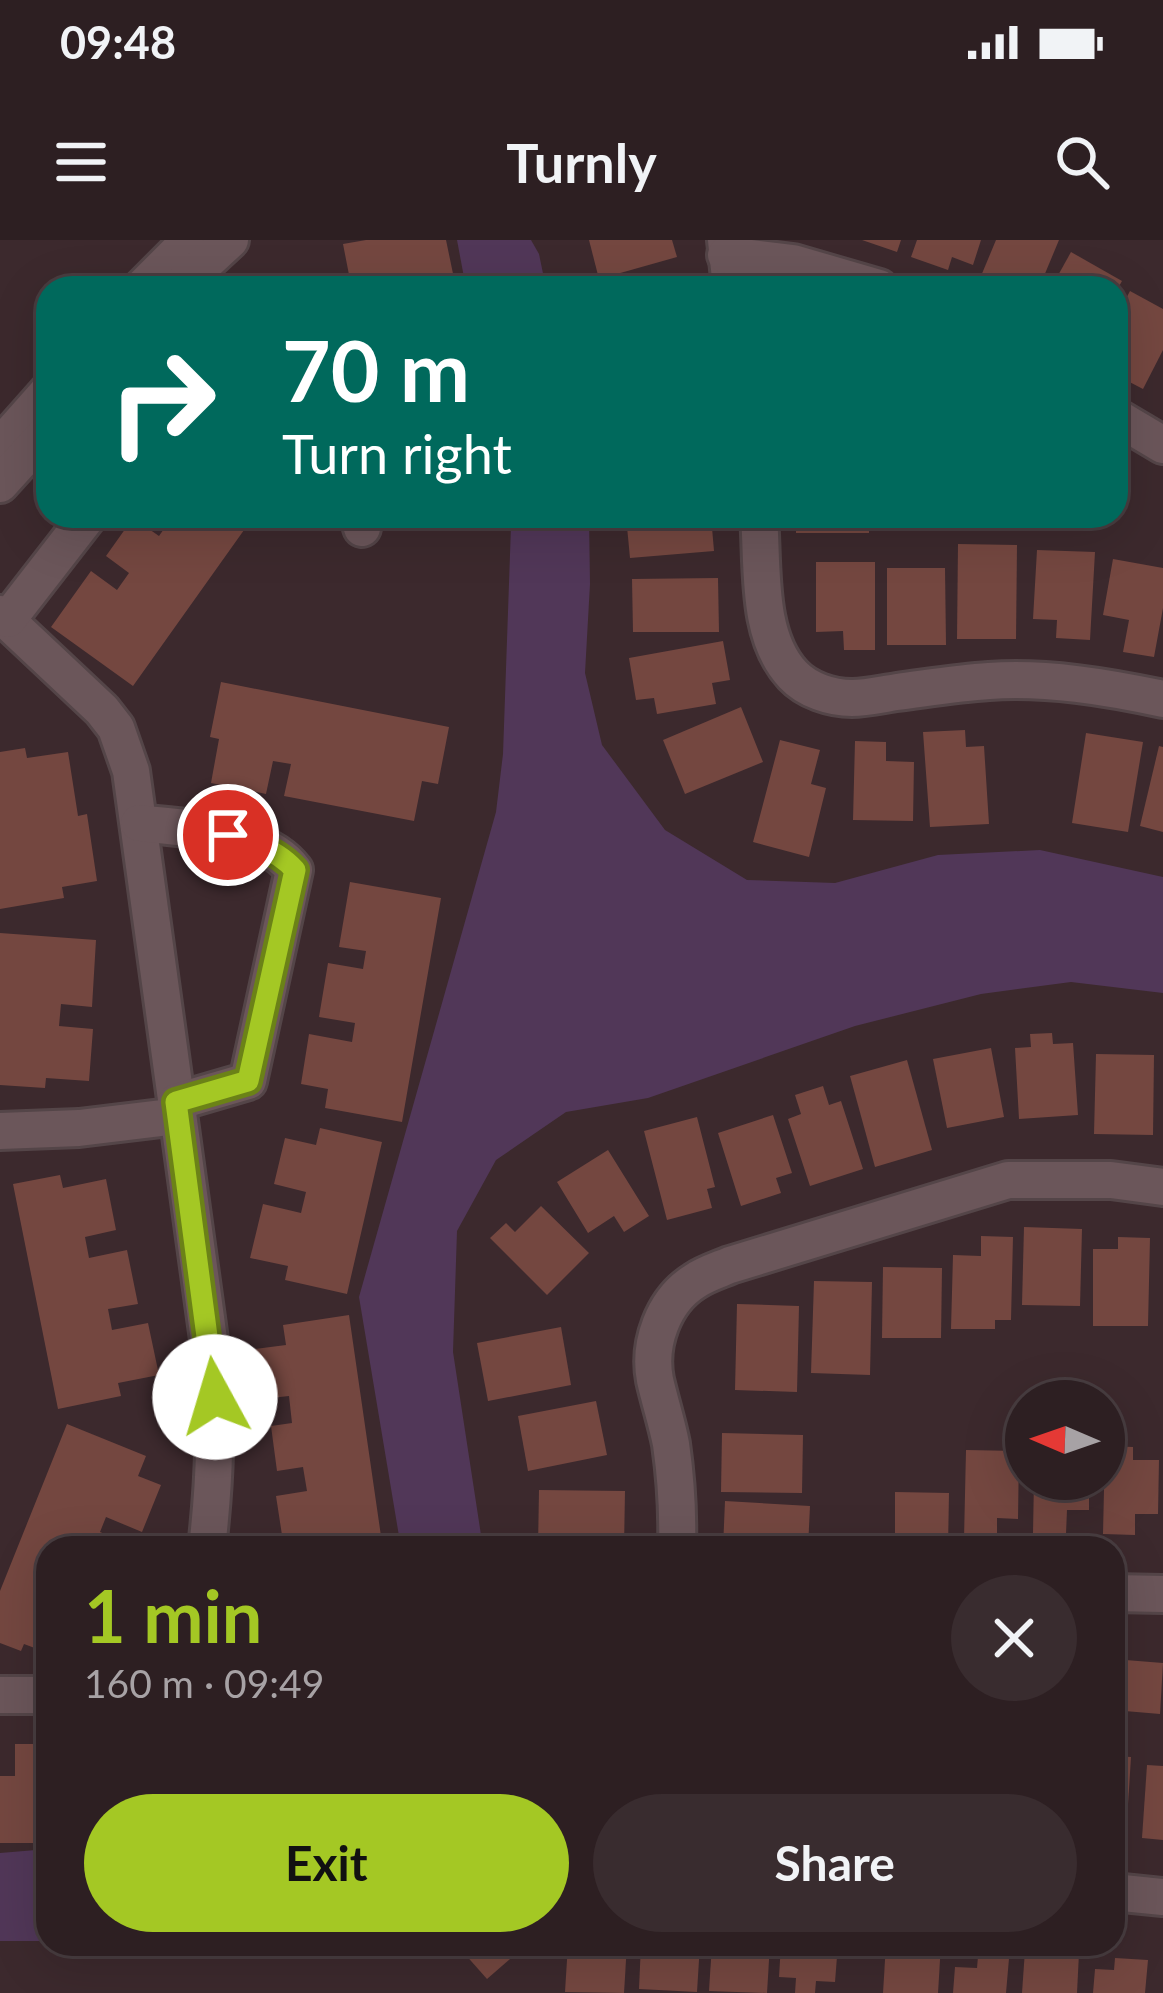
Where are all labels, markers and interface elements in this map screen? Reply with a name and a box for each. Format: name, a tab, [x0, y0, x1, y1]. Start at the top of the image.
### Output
text: 09:48	[60, 15, 176, 69]
icon: menu	[48, 129, 114, 195]
icon: search	[1049, 129, 1115, 195]
text: Turnly	[506, 130, 657, 195]
text: 70 m	[282, 319, 470, 420]
icon: right	[84, 324, 240, 480]
text: Turn right	[282, 421, 512, 486]
pin	[177, 784, 279, 886]
icon: arrive	[195, 802, 261, 868]
position arrow	[152, 1334, 278, 1460]
north arrow	[1005, 1380, 1125, 1500]
map controls	[1005, 1380, 1125, 1500]
text: 1 min	[84, 1572, 262, 1658]
button: close	[951, 1575, 1077, 1701]
text: 160 m · 09:49	[84, 1660, 324, 1706]
button: Exit	[84, 1794, 569, 1932]
button: Share	[593, 1794, 1077, 1932]

